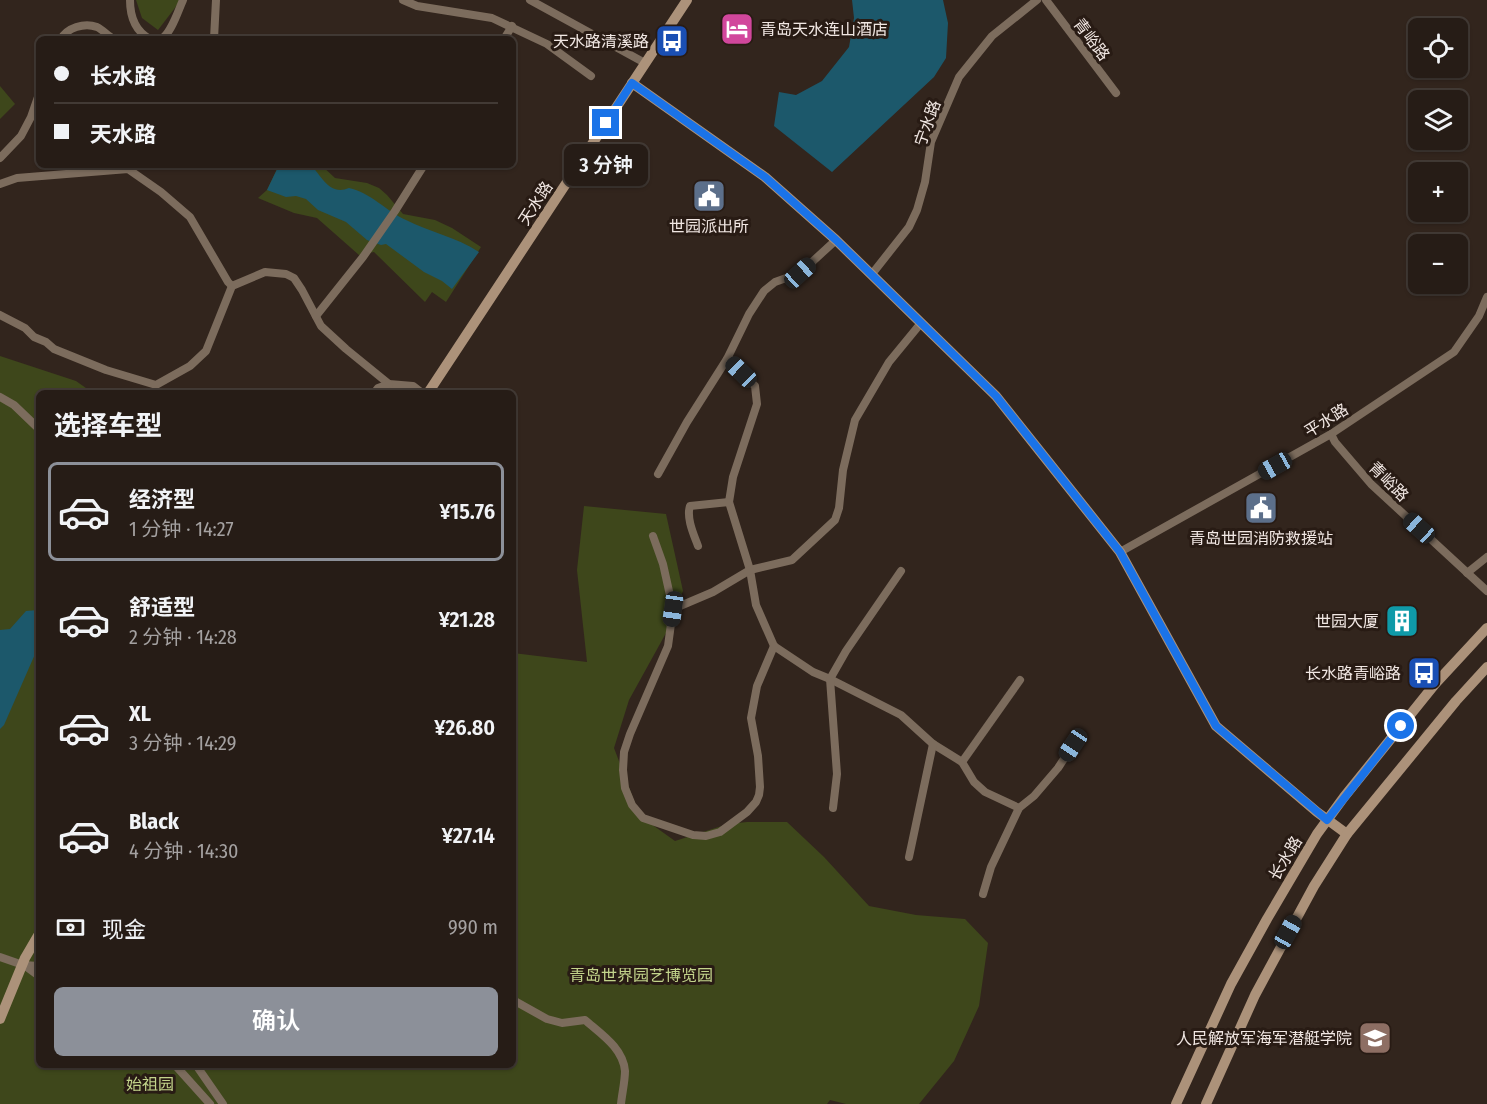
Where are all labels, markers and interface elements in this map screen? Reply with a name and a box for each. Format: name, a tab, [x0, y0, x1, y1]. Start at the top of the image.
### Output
hotel icon: 青岛天水连山酒店	[719, 11, 755, 47]
street label: 青峪路	[1070, 14, 1114, 64]
map controls	[1408, 18, 1468, 294]
button: locate	[1408, 18, 1468, 78]
place label: 青岛天水连山酒店	[760, 20, 888, 39]
bus stop icon: 天水路清溪路	[654, 23, 690, 59]
place label: 天水路清溪路	[553, 32, 649, 51]
text: 长水路	[90, 63, 156, 90]
button: layers	[1408, 90, 1468, 150]
street label: 宁水路	[910, 97, 945, 149]
route end	[592, 109, 619, 136]
text: 天水路	[90, 121, 156, 148]
callout: 3 分钟	[564, 144, 648, 186]
text: 3 分钟	[579, 153, 633, 177]
button: +	[1408, 162, 1468, 222]
street label: 天水路	[514, 178, 556, 229]
public building icon: 世园派出所	[691, 178, 727, 214]
place label: 世园派出所	[669, 217, 749, 236]
button: −	[1408, 234, 1468, 294]
car	[781, 254, 819, 292]
car	[722, 353, 760, 391]
street label: 平水路	[1301, 400, 1352, 441]
text: 选择车型	[54, 410, 162, 442]
car	[1255, 449, 1295, 483]
street label: 青峪路	[1365, 458, 1412, 505]
icon: car	[57, 485, 111, 539]
text: 经济型	[129, 486, 195, 513]
public building icon: 青岛世园消防救援站	[1243, 490, 1279, 526]
text: ¥15.76	[439, 498, 495, 525]
car	[1400, 509, 1438, 547]
text: 1 分钟 · 14:27	[129, 517, 234, 541]
place label: 青岛世园消防救援站	[1189, 529, 1333, 548]
car	[662, 590, 684, 628]
icon: car	[57, 593, 111, 647]
text: 舒适型	[129, 594, 195, 621]
building icon: 世园大厦	[1384, 603, 1420, 639]
text: ¥21.28	[439, 606, 495, 633]
place label: 世园大厦	[1315, 612, 1379, 631]
text: 2 分钟 · 14:28	[129, 625, 237, 649]
bus stop icon: 长水路青峪路	[1406, 655, 1442, 691]
place label: 长水路青峪路	[1305, 664, 1401, 683]
text: XL	[129, 700, 151, 727]
icon: car	[57, 701, 111, 755]
route start	[1387, 712, 1414, 739]
text: ¥26.80	[434, 714, 495, 741]
car	[1055, 725, 1091, 765]
text: 3 分钟 · 14:29	[129, 731, 236, 755]
text: Black	[129, 808, 179, 835]
icon: car	[57, 809, 111, 863]
text: ¥27.14	[442, 822, 495, 849]
street label: 长水路	[1265, 833, 1306, 884]
text: 4 分钟 · 14:30	[129, 839, 238, 863]
icon: cash	[54, 911, 87, 944]
car	[1271, 912, 1305, 952]
text: 990 m	[448, 915, 498, 939]
text: 现金	[102, 916, 146, 943]
park label: 青岛世界园艺博览园	[569, 966, 713, 985]
button: 确认	[54, 987, 498, 1056]
school or university icon: 人民解放军海军潜艇学院	[1357, 1020, 1393, 1056]
place label: 人民解放军海军潜艇学院	[1176, 1029, 1352, 1048]
park label: 始祖园	[126, 1075, 174, 1094]

